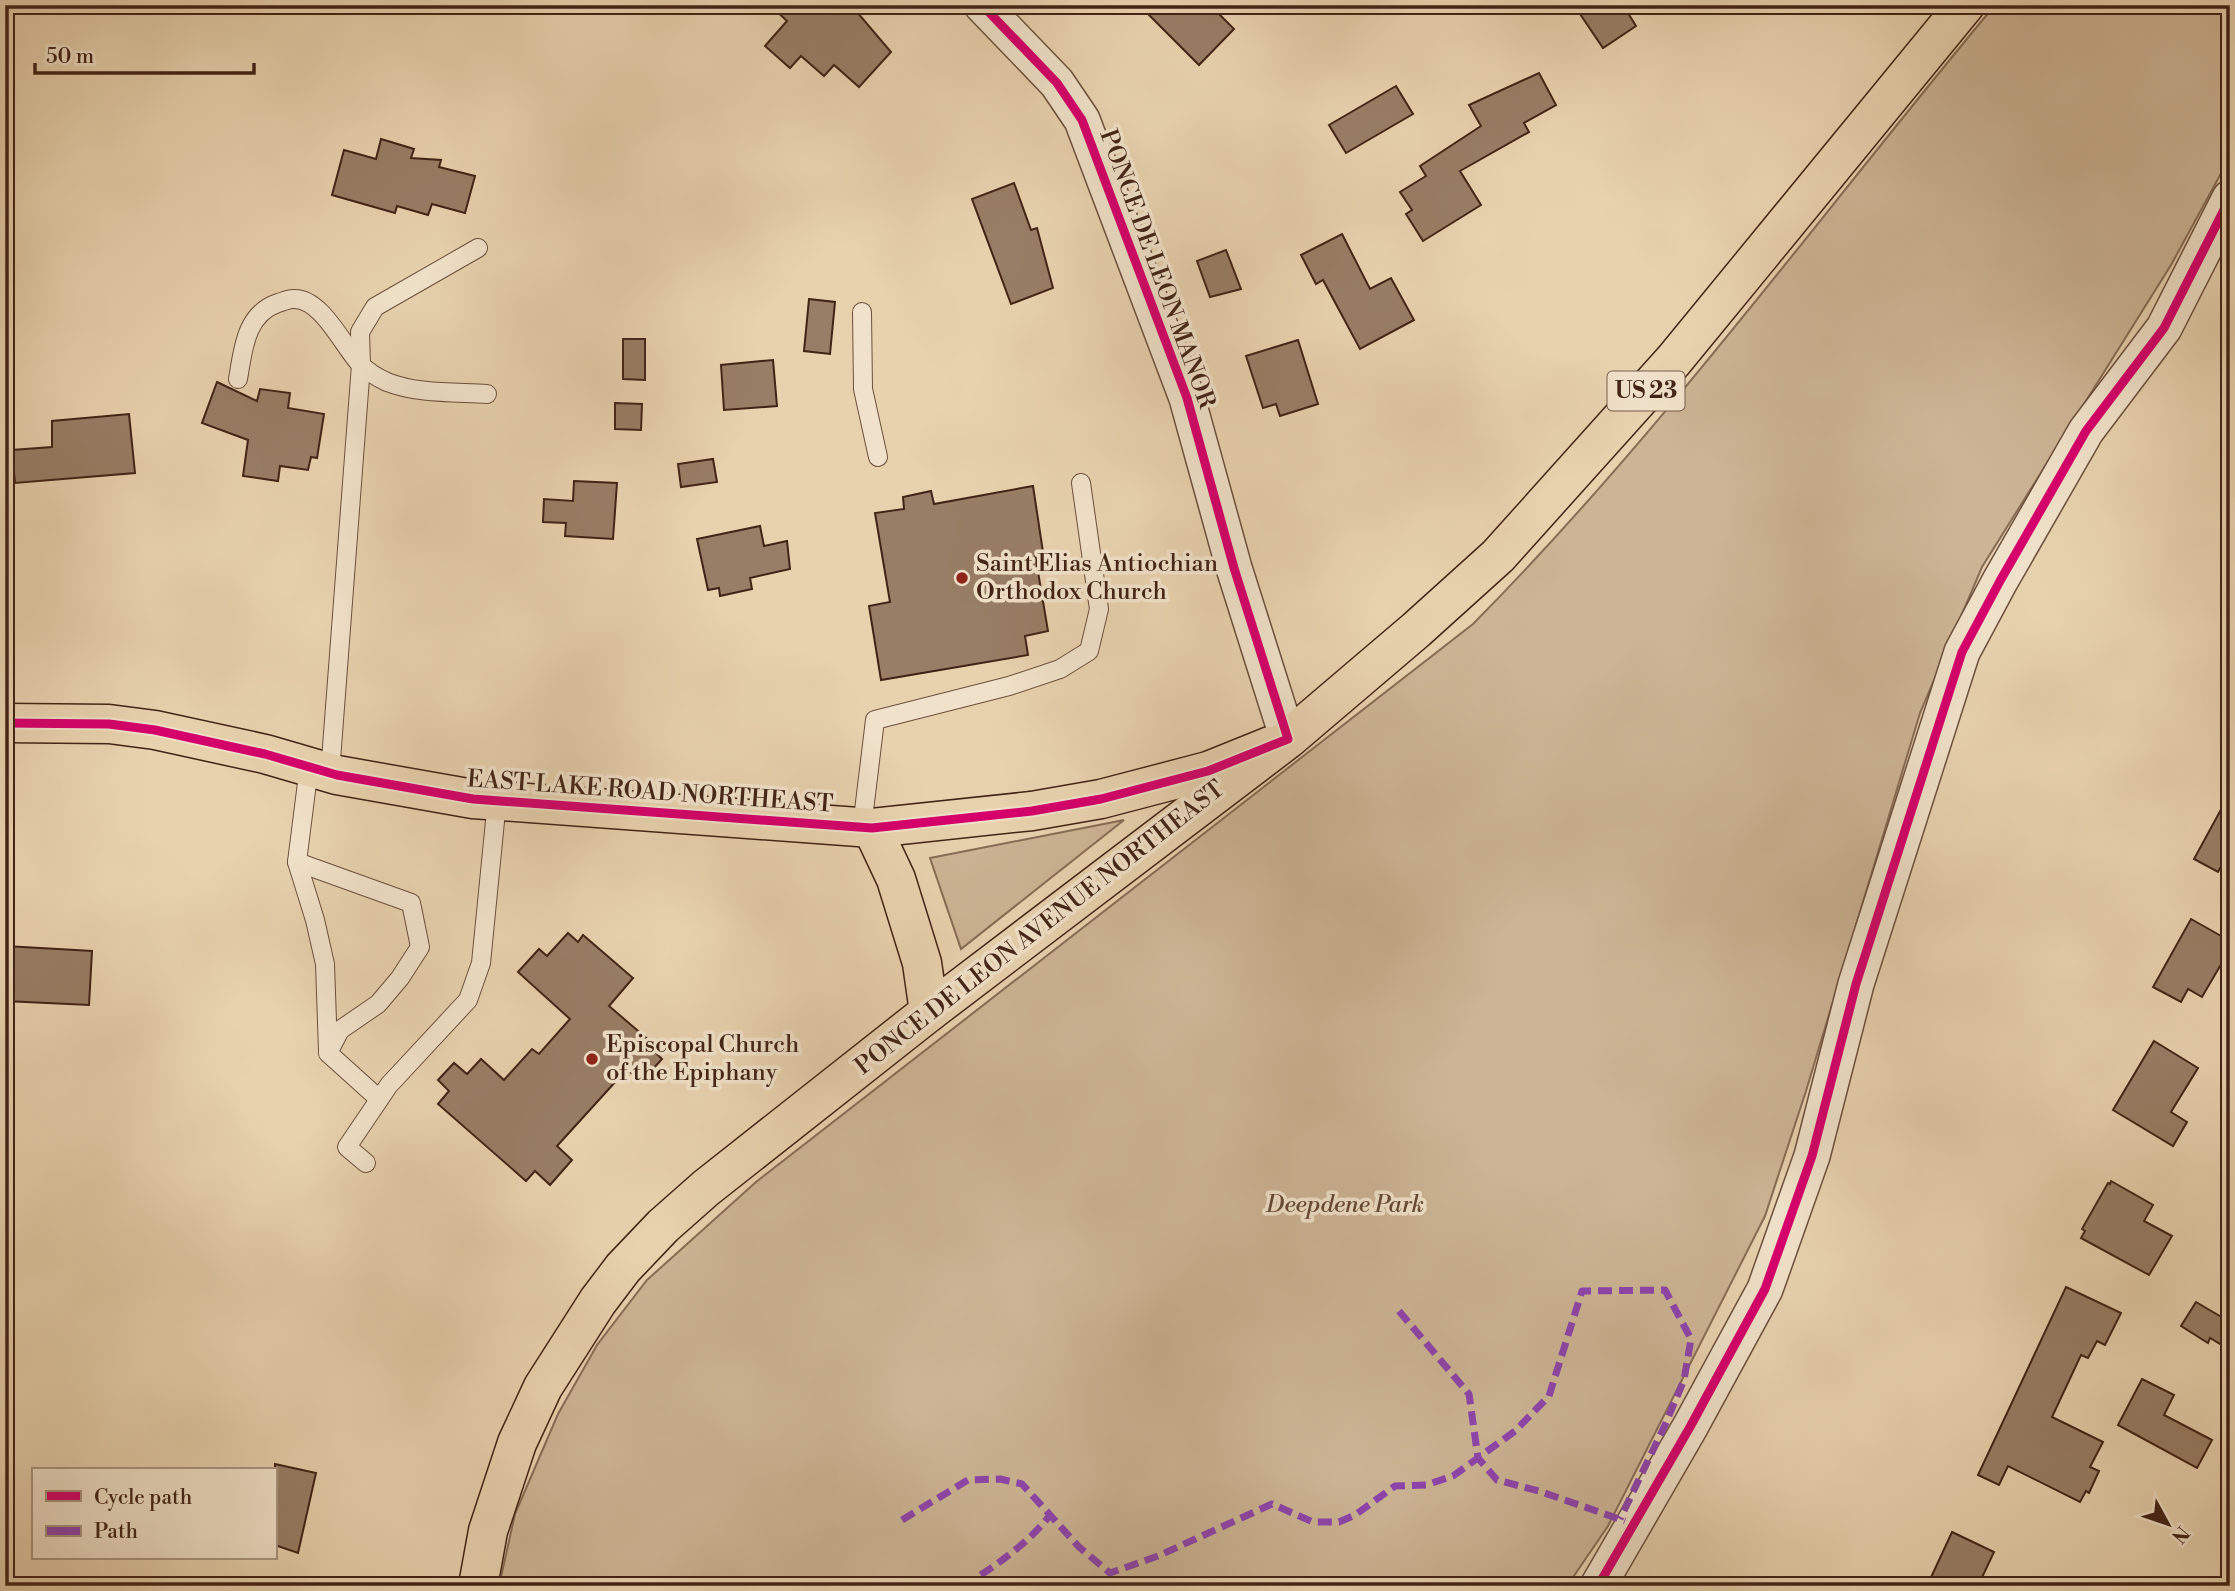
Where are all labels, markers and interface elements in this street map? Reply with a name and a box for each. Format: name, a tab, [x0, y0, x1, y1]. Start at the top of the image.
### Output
scale bar	[35, 32, 254, 76]
text: 50 m	[46, 44, 94, 70]
street label: PONCE DE LEON MANOR	[1093, 126, 1222, 414]
road number: US 23	[1608, 372, 1684, 410]
place label: Saint Elias Antiochian Orthodox Church	[976, 549, 1218, 607]
marker: Saint Elias Antiochian Orthodox Church	[954, 570, 970, 586]
street label: EAST LAKE ROAD NORTHEAST	[466, 764, 834, 820]
street label: PONCE DE LEON AVENUE NORTHEAST	[849, 774, 1231, 1082]
place label: Episcopal Church of the Epiphany	[606, 1030, 799, 1088]
marker: Episcopal Church of the Epiphany	[584, 1051, 600, 1067]
park label: Deepdene Park	[1265, 1190, 1424, 1220]
legend	[32, 1468, 276, 1560]
text: Cycle path	[94, 1485, 193, 1511]
north arrow	[2134, 1490, 2204, 1560]
text: Path	[94, 1519, 139, 1545]
text: N	[2166, 1521, 2194, 1548]

